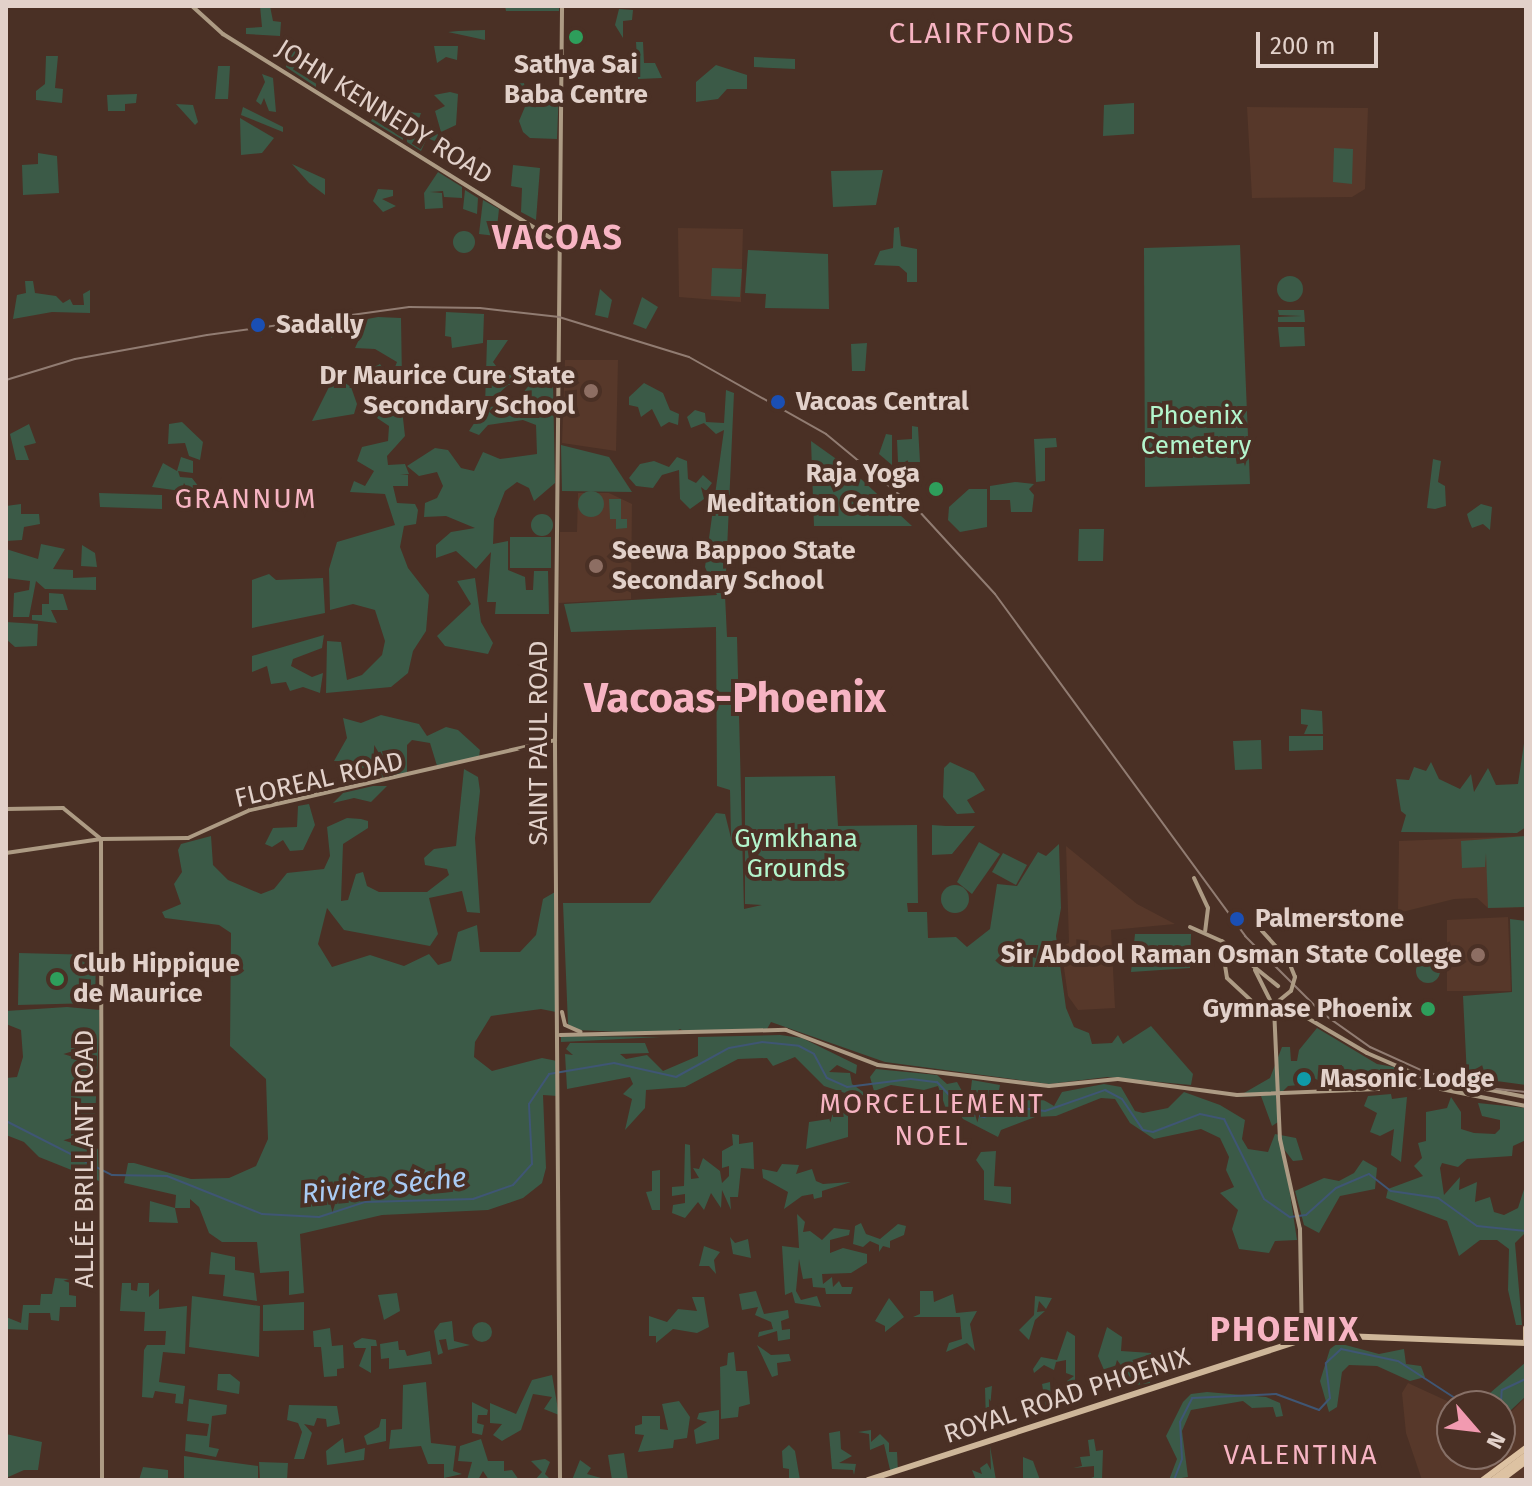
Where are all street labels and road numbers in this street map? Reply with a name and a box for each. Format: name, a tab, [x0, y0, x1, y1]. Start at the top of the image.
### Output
street label: JOHN KENNEDY ROAD	[270, 33, 498, 191]
street label: SAINT PAUL ROAD	[523, 641, 555, 845]
street label: FLOREAL ROAD	[232, 745, 406, 815]
street label: ALLÉE BRILLANT ROAD	[69, 1030, 101, 1288]
street label: ROYAL ROAD PHOENIX	[940, 1342, 1194, 1450]

